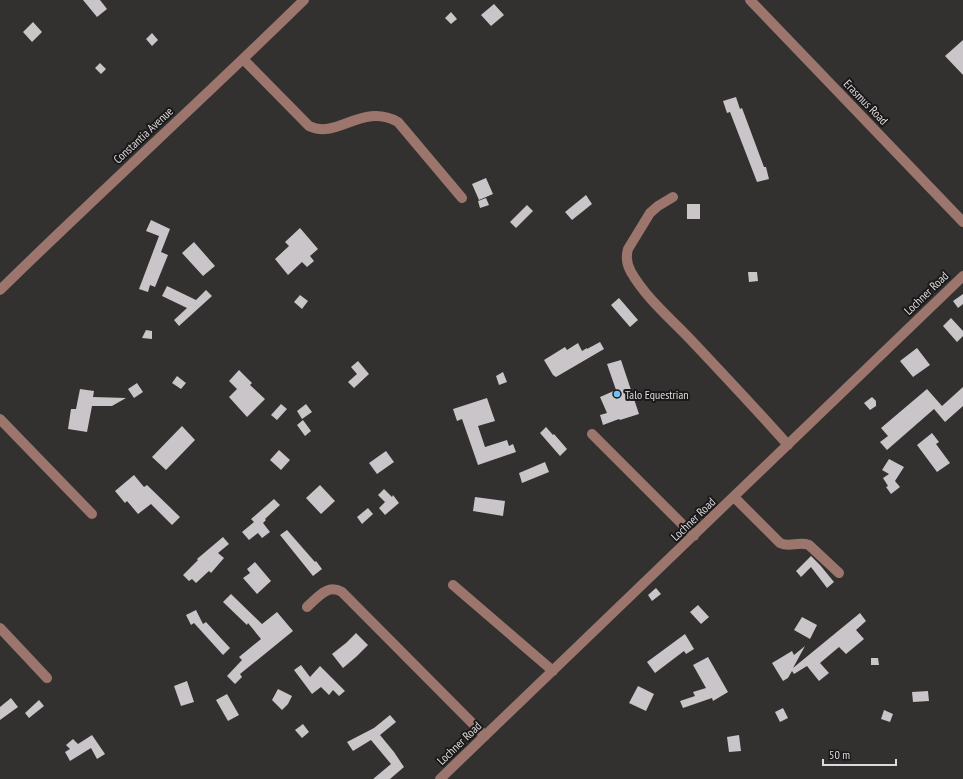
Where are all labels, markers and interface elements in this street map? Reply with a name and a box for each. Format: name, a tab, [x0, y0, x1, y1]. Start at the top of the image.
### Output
street label: Erasmus Road	[841, 76, 891, 128]
street label: Constantia Avenue	[110, 103, 176, 167]
street label: Lochner Road	[901, 268, 951, 318]
place label: Talo Equestrian	[625, 387, 688, 402]
marker: Talo Equestrian	[612, 389, 622, 399]
street label: Lochner Road	[668, 494, 718, 544]
street label: Lochner Road	[434, 718, 484, 768]
scale bar	[823, 741, 896, 767]
text: 50 m	[829, 747, 850, 762]

